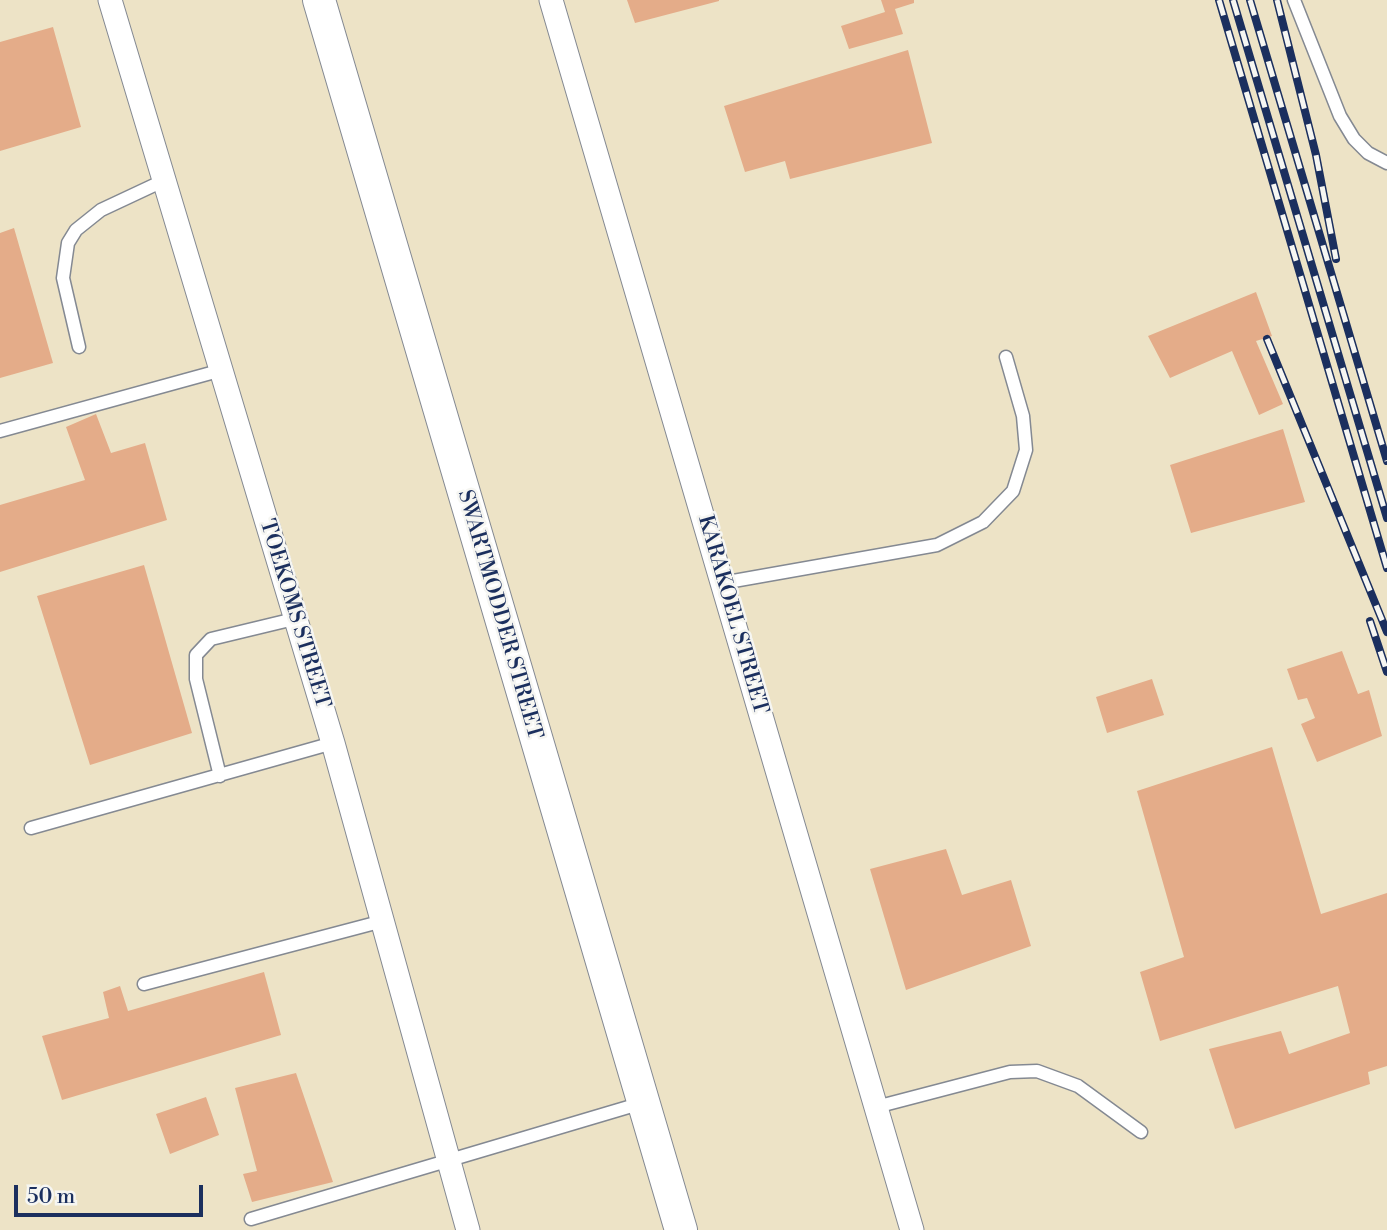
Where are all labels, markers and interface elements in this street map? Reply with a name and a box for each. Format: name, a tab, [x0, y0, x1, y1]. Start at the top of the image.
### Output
street label: SWARTMODDER STREET	[451, 488, 547, 742]
street label: KARAKOEL STREET	[692, 513, 772, 717]
street label: TOEKOMS STREET	[253, 516, 335, 712]
scale bar	[18, 1170, 206, 1214]
text: 50 m	[27, 1184, 75, 1210]

